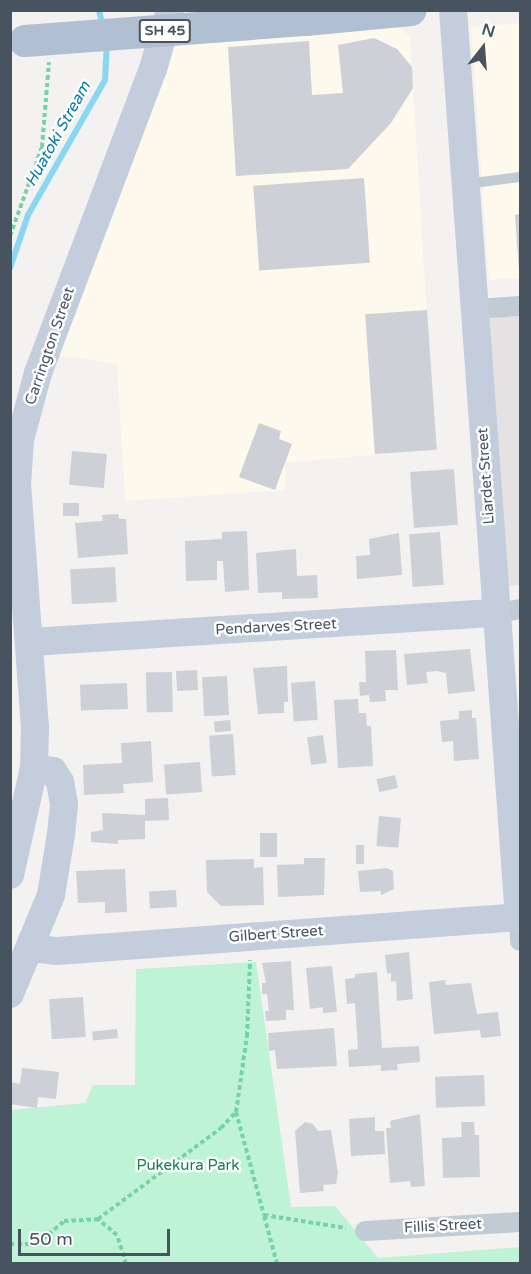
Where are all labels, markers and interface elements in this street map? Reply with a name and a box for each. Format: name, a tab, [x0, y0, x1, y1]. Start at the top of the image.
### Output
north arrow	[453, 18, 513, 78]
text: N	[479, 19, 497, 42]
road number: SH 45	[138, 20, 192, 42]
water label: Huatoki Stream	[21, 78, 95, 190]
street label: Carrington Street	[21, 285, 79, 407]
street label: Liardet Street	[474, 427, 498, 525]
street label: Pendarves Street	[215, 615, 337, 639]
street label: Gilbert Street	[228, 922, 324, 946]
park label: Pukekura Park	[136, 1157, 240, 1175]
street label: Fillis Street	[404, 1215, 482, 1237]
scale bar	[21, 1217, 172, 1255]
text: 50 m	[29, 1228, 73, 1250]

